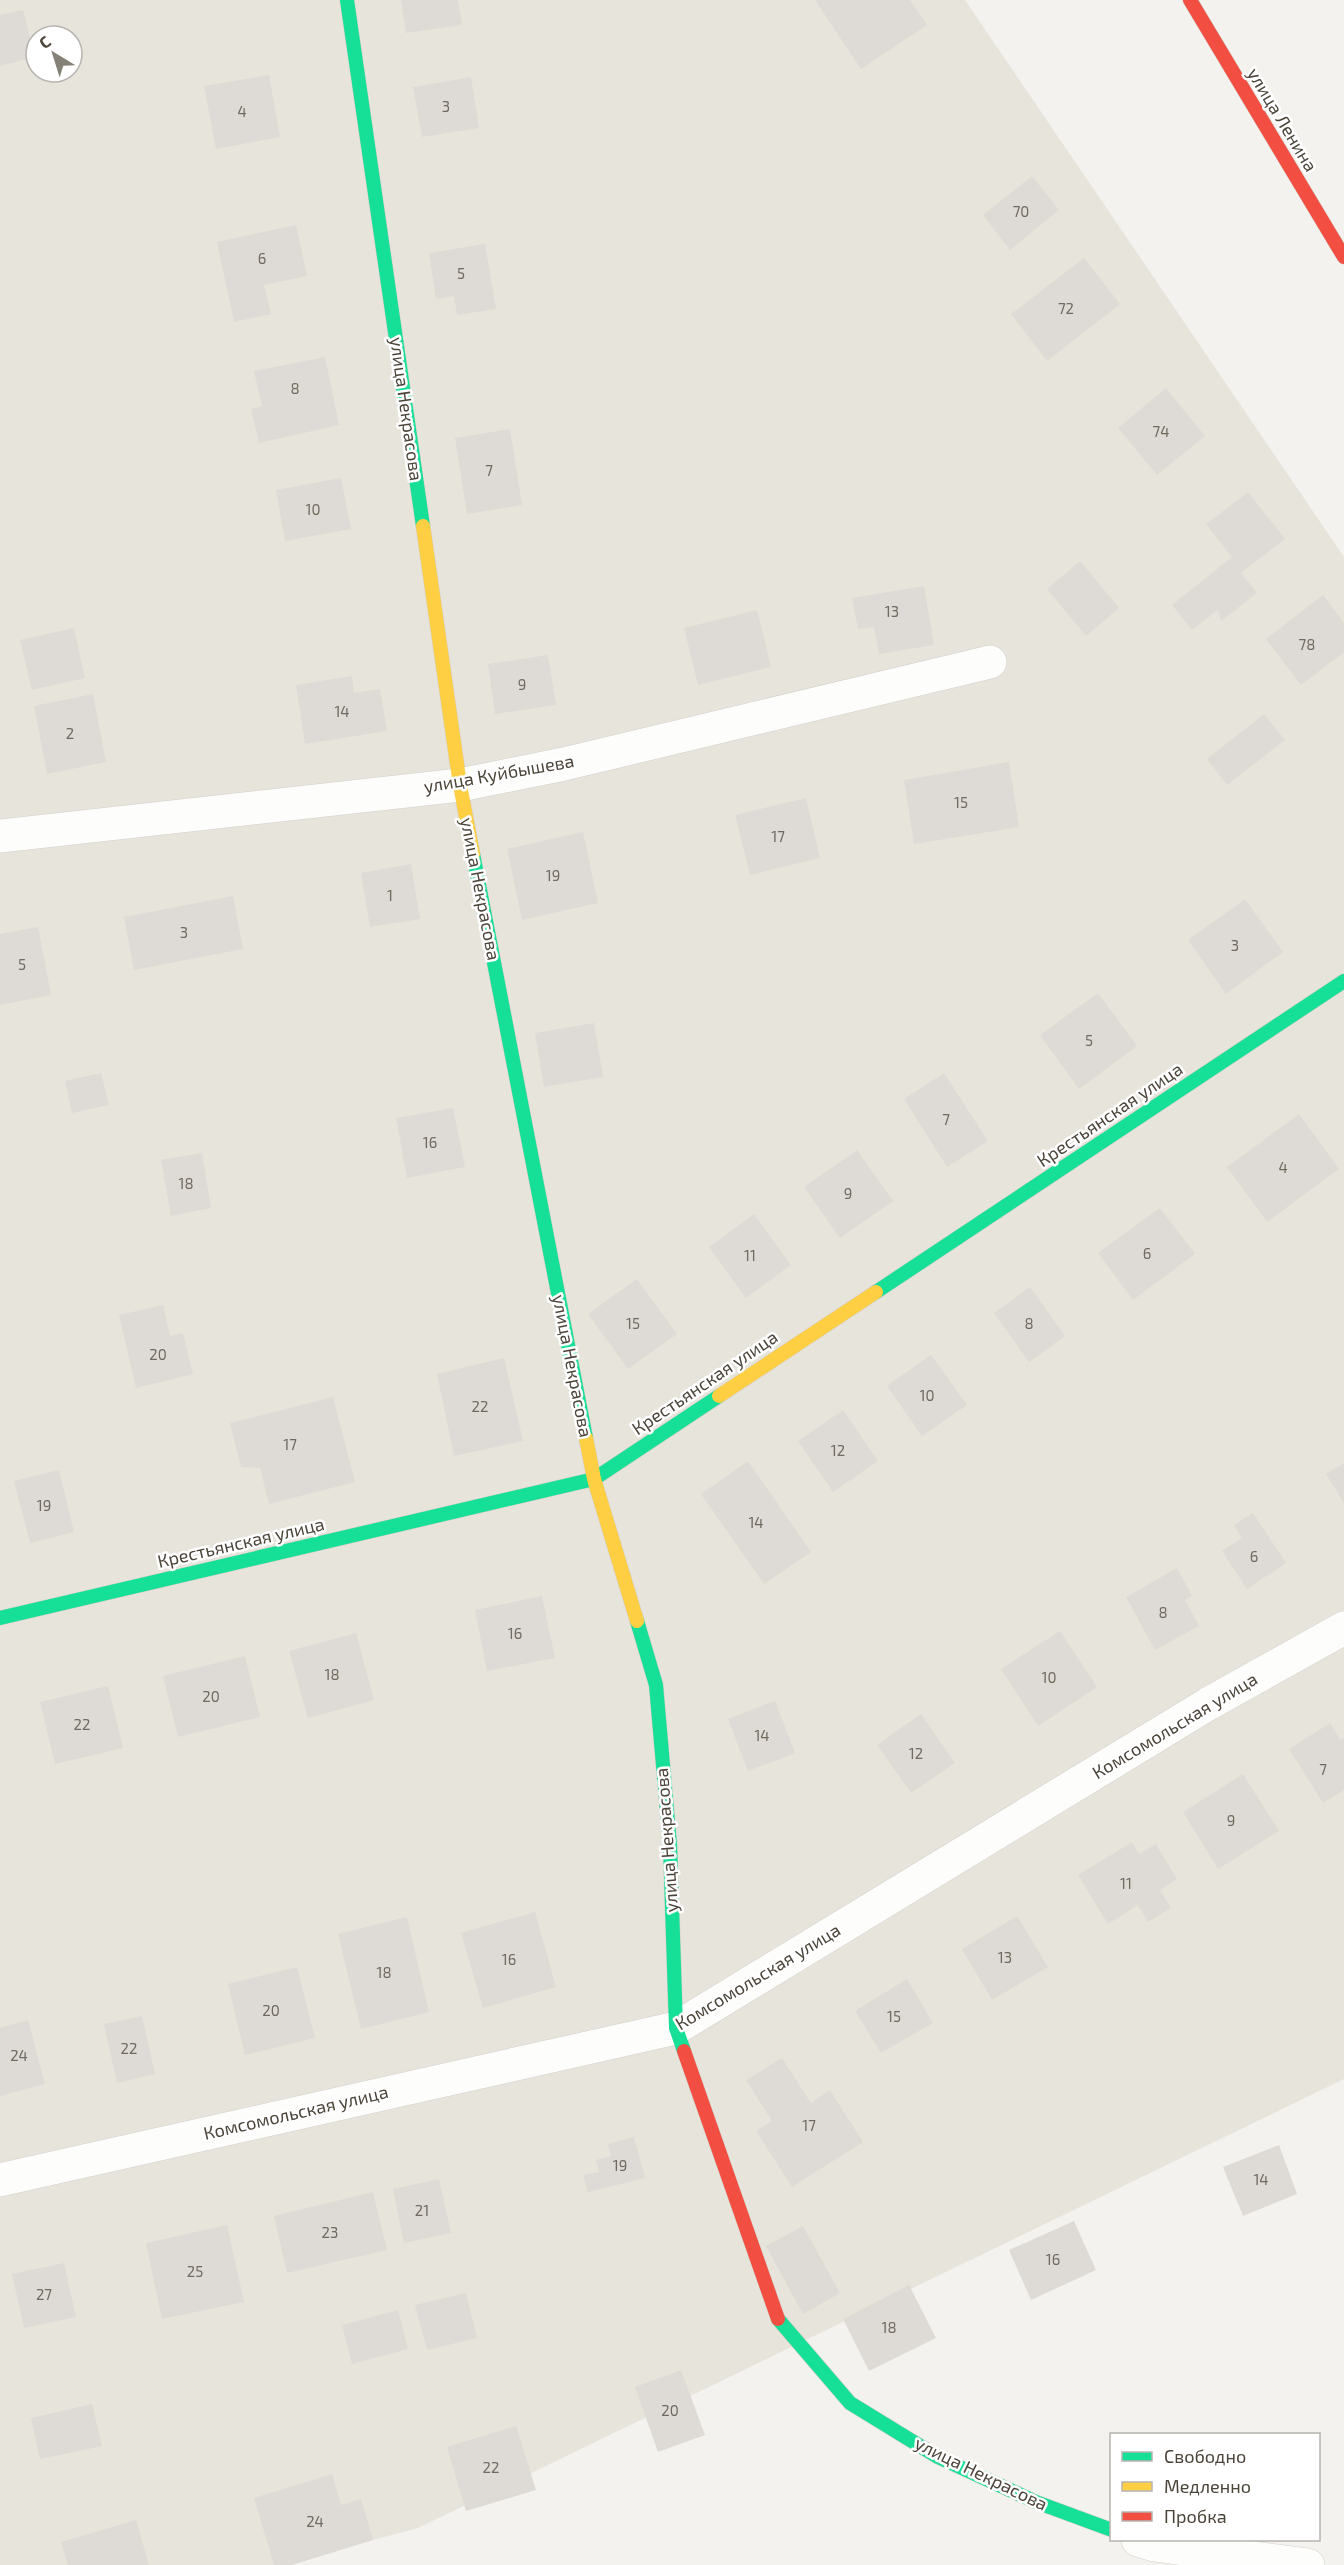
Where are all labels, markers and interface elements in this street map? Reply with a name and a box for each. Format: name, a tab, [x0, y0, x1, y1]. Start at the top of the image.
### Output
north arrow	[24, 24, 84, 84]
text: С	[35, 31, 54, 52]
street label: улица Ленина	[1243, 64, 1322, 175]
house number: 3	[442, 97, 450, 115]
house number: 4	[237, 102, 247, 120]
house number: 70	[1013, 202, 1029, 220]
house number: 6	[258, 249, 266, 267]
house number: 5	[457, 264, 465, 282]
house number: 72	[1058, 299, 1074, 317]
street label: улица Некрасова	[386, 336, 428, 482]
house number: 8	[290, 379, 300, 397]
house number: 74	[1153, 422, 1169, 440]
house number: 7	[485, 461, 493, 479]
house number: 10	[305, 500, 321, 518]
house number: 13	[885, 602, 899, 620]
house number: 78	[1299, 635, 1315, 653]
house number: 9	[518, 675, 526, 693]
house number: 14	[334, 702, 350, 720]
house number: 2	[66, 724, 74, 742]
street label: улица Куйбышева	[422, 749, 576, 797]
house number: 15	[954, 793, 968, 811]
street label: улица Некрасова	[456, 816, 506, 962]
house number: 17	[771, 827, 785, 845]
house number: 19	[546, 866, 560, 884]
house number: 1	[387, 886, 393, 904]
house number: 3	[180, 923, 188, 941]
house number: 3	[1231, 936, 1239, 954]
house number: 5	[18, 955, 26, 973]
house number: 5	[1085, 1031, 1093, 1049]
street label: Крестьянская улица	[1033, 1057, 1186, 1171]
house number: 7	[942, 1110, 950, 1128]
house number: 16	[423, 1133, 437, 1151]
house number: 4	[1278, 1158, 1288, 1176]
house number: 18	[178, 1174, 194, 1192]
house number: 9	[844, 1184, 852, 1202]
house number: 6	[1143, 1244, 1151, 1262]
house number: 11	[744, 1246, 756, 1264]
street label: улица Некрасова	[548, 1293, 598, 1439]
house number: 15	[626, 1314, 640, 1332]
house number: 8	[1024, 1314, 1034, 1332]
street label: Крестьянская улица	[628, 1325, 781, 1439]
house number: 20	[149, 1345, 167, 1363]
house number: 10	[919, 1386, 935, 1404]
house number: 22	[472, 1397, 488, 1415]
house number: 17	[283, 1435, 297, 1453]
house number: 12	[831, 1441, 845, 1459]
house number: 19	[37, 1496, 51, 1514]
street label: Крестьянская улица	[155, 1512, 326, 1572]
house number: 14	[748, 1513, 764, 1531]
house number: 6	[1250, 1547, 1258, 1565]
house number: 8	[1158, 1603, 1168, 1621]
house number: 16	[508, 1624, 522, 1642]
house number: 18	[324, 1665, 340, 1683]
street label: Комсомольская улица	[1088, 1667, 1261, 1783]
house number: 10	[1041, 1668, 1057, 1686]
house number: 20	[202, 1687, 220, 1705]
house number: 22	[74, 1715, 90, 1733]
house number: 14	[754, 1726, 770, 1744]
house number: 12	[909, 1744, 923, 1762]
house number: 7	[1319, 1760, 1327, 1778]
street label: улица Некрасова	[650, 1767, 682, 1913]
house number: 9	[1227, 1811, 1235, 1829]
house number: 11	[1120, 1874, 1132, 1892]
street label: Комсомольская улица	[671, 1918, 844, 2034]
house number: 13	[998, 1948, 1012, 1966]
house number: 16	[502, 1950, 516, 1968]
house number: 18	[376, 1963, 392, 1981]
house number: 20	[262, 2001, 280, 2019]
house number: 15	[887, 2007, 901, 2025]
house number: 22	[121, 2039, 137, 2057]
house number: 24	[10, 2046, 28, 2064]
street label: Комсомольская улица	[201, 2080, 390, 2144]
house number: 17	[802, 2116, 816, 2134]
house number: 19	[613, 2156, 627, 2174]
house number: 14	[1253, 2170, 1269, 2188]
house number: 21	[415, 2201, 429, 2219]
house number: 23	[322, 2223, 338, 2241]
house number: 16	[1046, 2250, 1060, 2268]
house number: 25	[187, 2262, 203, 2280]
house number: 27	[36, 2285, 52, 2303]
house number: 18	[881, 2318, 897, 2336]
house number: 20	[661, 2401, 679, 2419]
street label: улица Некрасова	[911, 2431, 1051, 2515]
legend	[1110, 2433, 1320, 2541]
text: Свободно	[1164, 2445, 1246, 2467]
house number: 22	[483, 2458, 499, 2476]
text: Медленно	[1164, 2475, 1251, 2497]
text: Пробка	[1164, 2505, 1227, 2527]
house number: 24	[306, 2512, 324, 2530]

